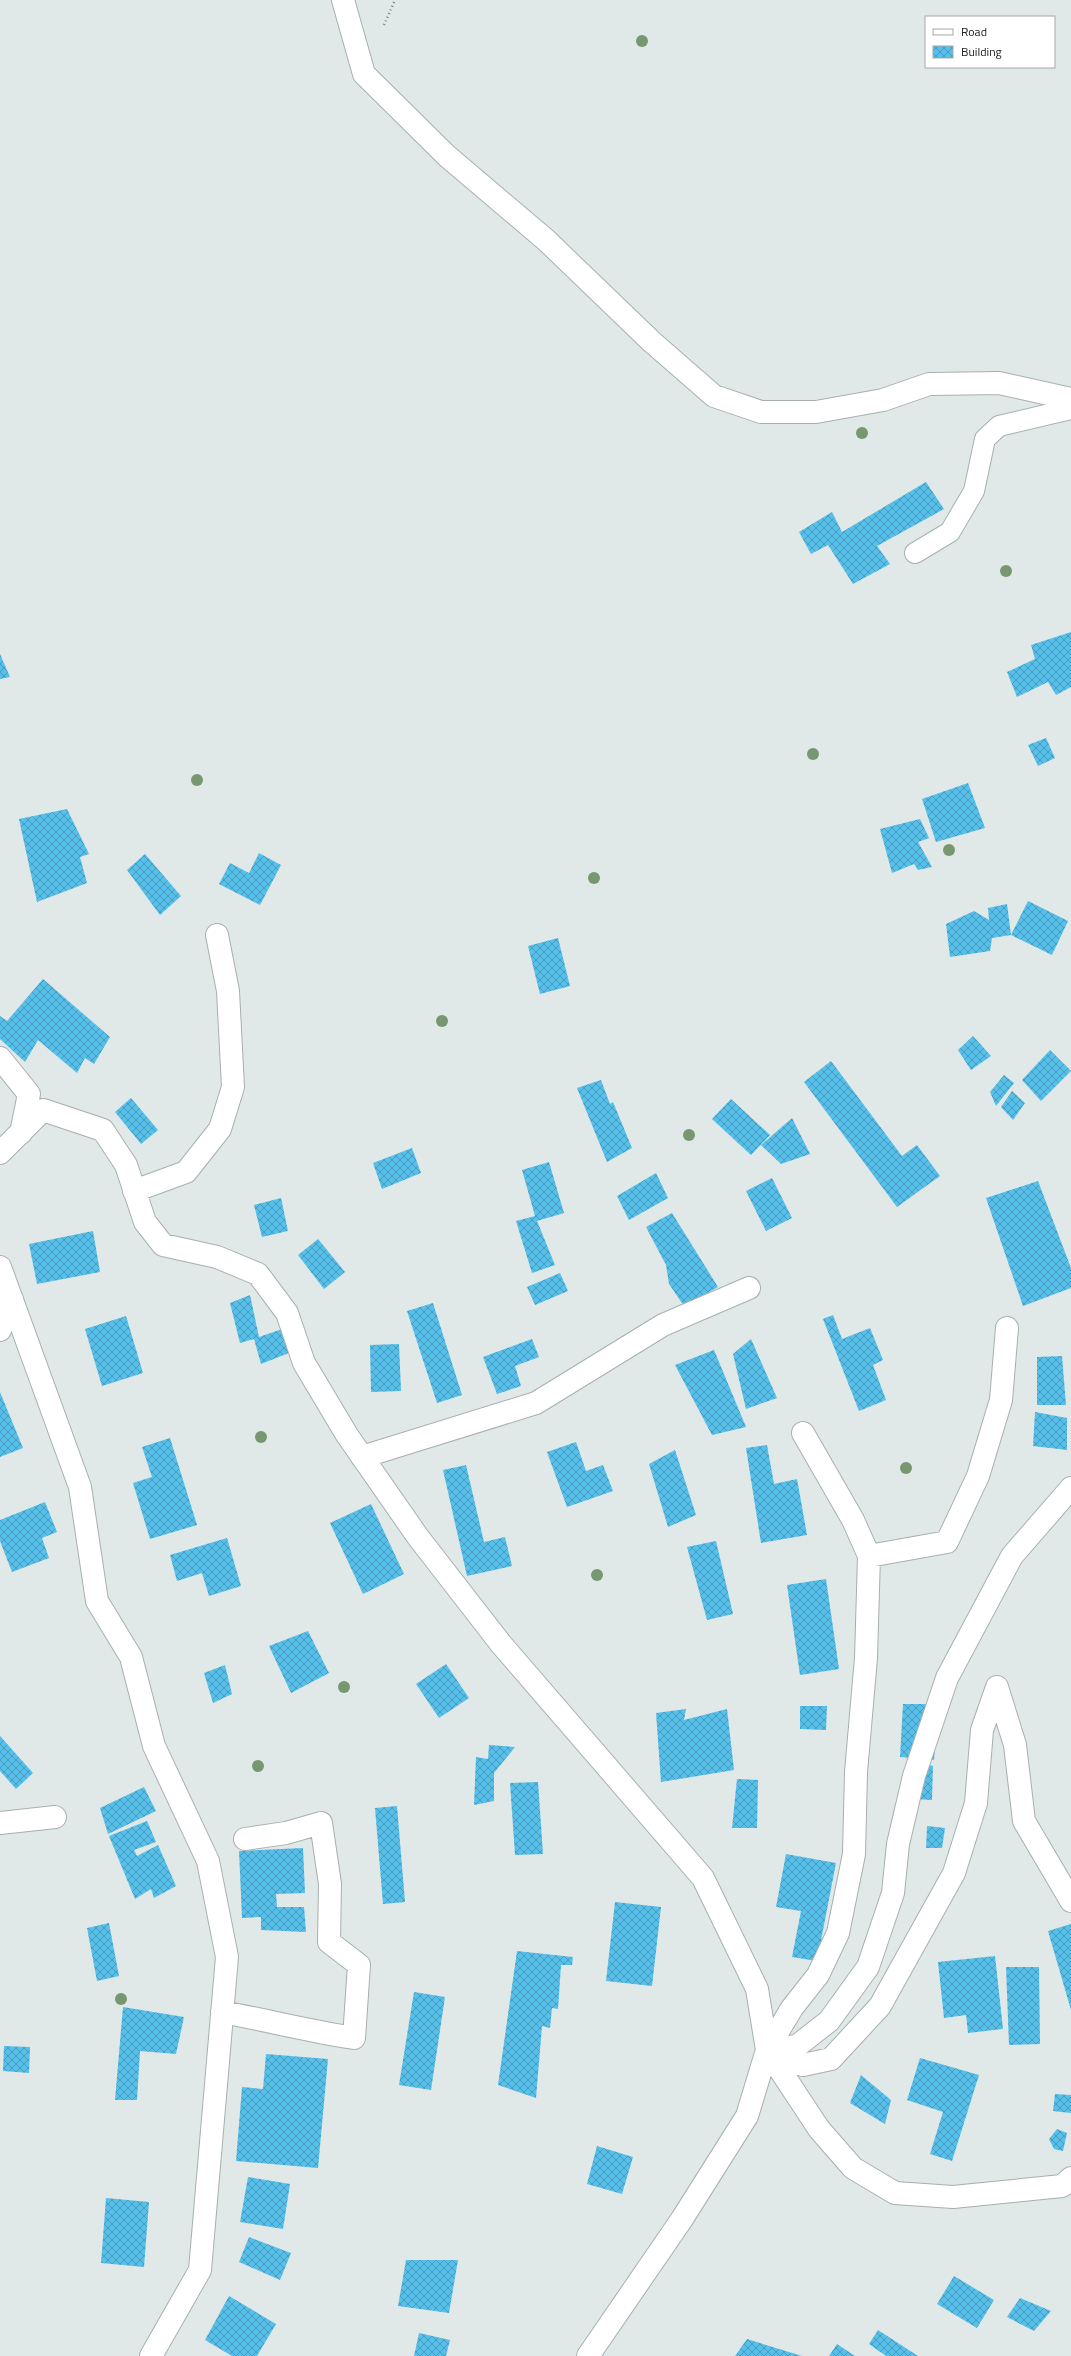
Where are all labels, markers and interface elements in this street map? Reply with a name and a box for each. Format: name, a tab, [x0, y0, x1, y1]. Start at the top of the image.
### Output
legend	[925, 16, 1055, 68]
text: Road	[961, 22, 987, 41]
text: Building	[961, 42, 1002, 61]

